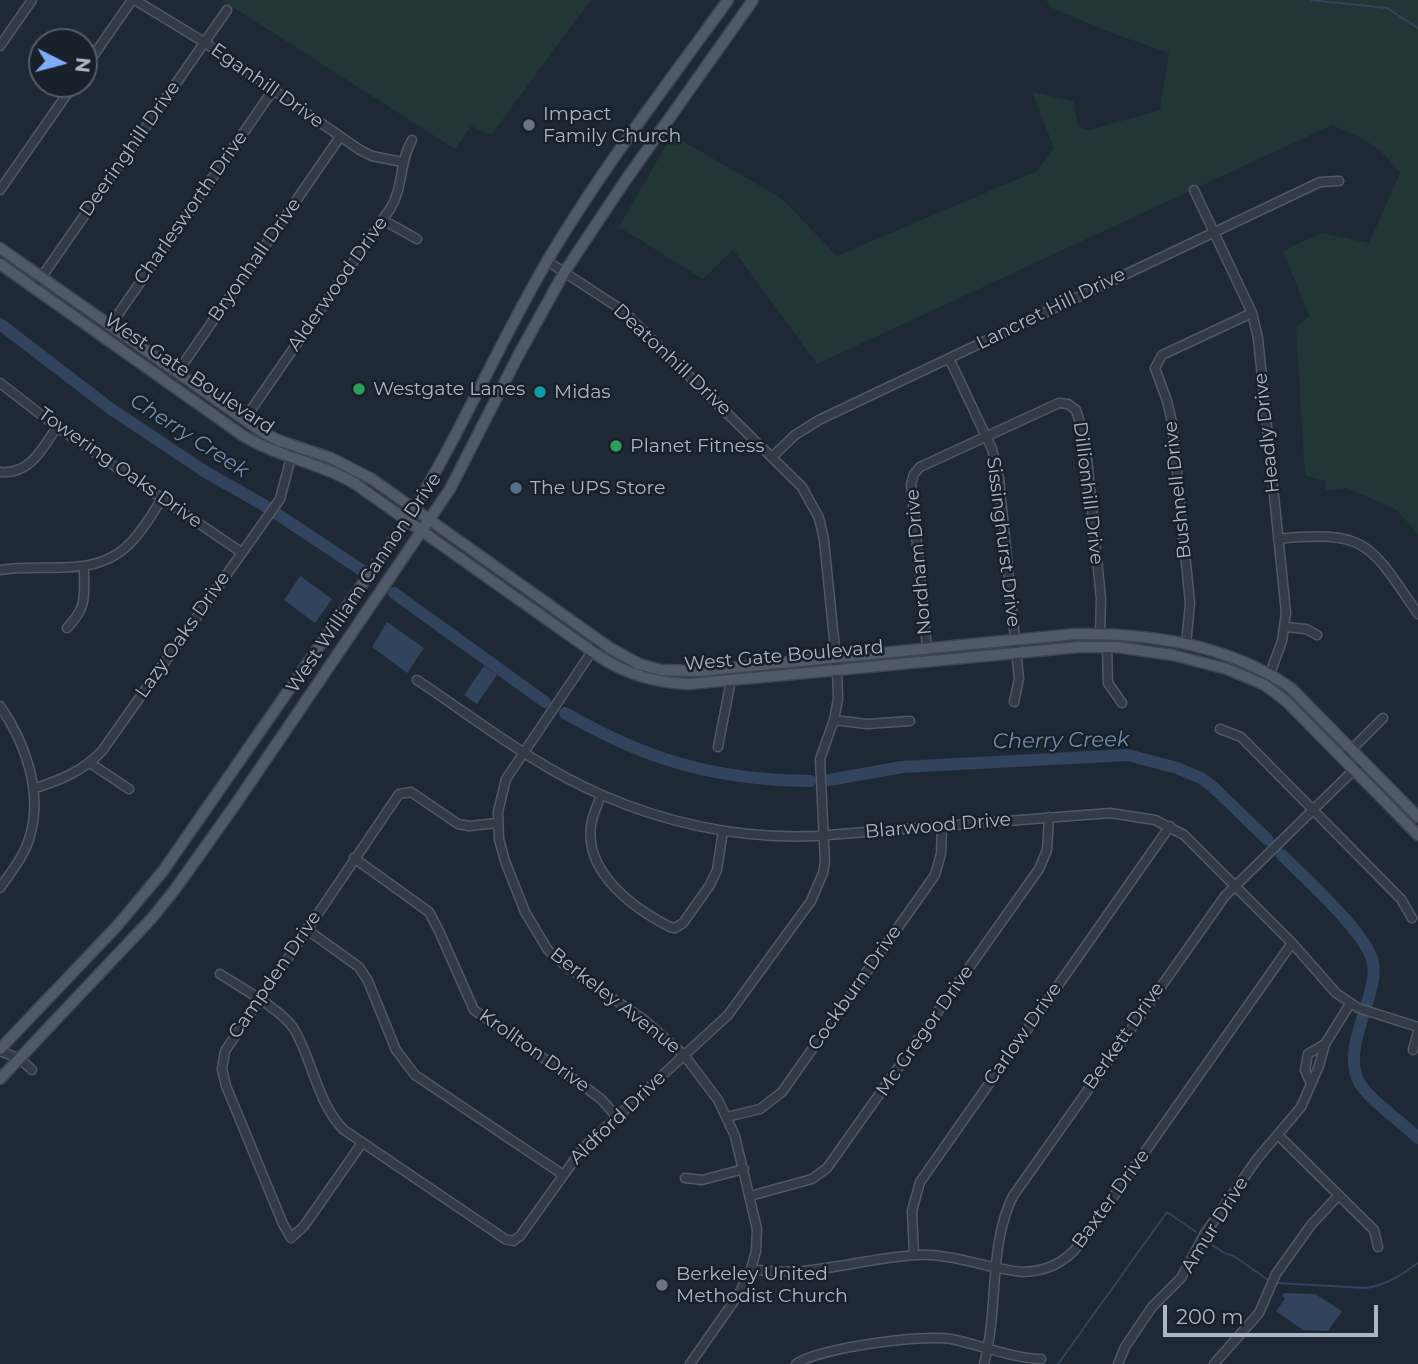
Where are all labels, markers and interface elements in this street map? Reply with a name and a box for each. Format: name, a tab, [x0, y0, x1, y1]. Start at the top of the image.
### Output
north arrow	[28, 28, 98, 98]
street label: Eganhill Drive	[206, 39, 328, 133]
text: N	[70, 56, 95, 74]
street label: Deeringhill Drive	[75, 77, 185, 221]
place label: Impact Family Church	[543, 103, 681, 147]
marker: Impact Family Church	[521, 117, 537, 133]
street label: Charlesworth Drive	[129, 127, 253, 289]
street label: Bryonhall Drive	[204, 194, 306, 326]
street label: Alderwood Drive	[283, 212, 393, 356]
street label: Lancret Hill Drive	[973, 263, 1129, 355]
street label: Deatonhill Drive	[608, 299, 736, 421]
street label: West Gate Boulevard	[100, 309, 278, 439]
street label: Headly Drive	[1249, 372, 1285, 494]
place label: Westgate Lanes	[373, 378, 525, 400]
marker: Westgate Lanes	[351, 381, 367, 397]
place label: Midas	[554, 381, 611, 403]
marker: Midas	[532, 384, 548, 400]
water label: Cherry Creek	[125, 388, 253, 484]
street label: Towering Oaks Drive	[34, 403, 206, 533]
street label: Dillionhill Drive	[1068, 420, 1108, 566]
street label: Bushnell Drive	[1159, 420, 1197, 560]
place label: Planet Fitness	[630, 435, 765, 457]
marker: Planet Fitness	[608, 438, 624, 454]
street label: Sissinghurst Drive	[981, 456, 1025, 628]
street label: West William Cannon Drive	[282, 469, 446, 697]
place label: The UPS Store	[530, 477, 665, 499]
marker: The UPS Store	[508, 480, 524, 496]
street label: Nordham Drive	[901, 488, 937, 636]
street label: Lazy Oaks Drive	[131, 567, 235, 703]
street label: West Gate Boulevard	[683, 636, 885, 676]
water label: Cherry Creek	[993, 727, 1129, 755]
street label: Blarwood Drive	[864, 808, 1012, 844]
street label: Campden Drive	[224, 907, 326, 1043]
street label: Cockburn Drive	[803, 921, 907, 1055]
street label: Berkeley Avenue	[545, 943, 685, 1059]
street label: Mc Gregor Drive	[871, 961, 979, 1101]
street label: Carlow Drive	[979, 978, 1067, 1090]
street label: Berkett Drive	[1079, 978, 1169, 1094]
street label: Krollton Drive	[474, 1005, 594, 1097]
street label: Aldford Drive	[565, 1066, 671, 1170]
street label: Baxter Drive	[1067, 1145, 1155, 1253]
street label: Amur Drive	[1176, 1173, 1254, 1277]
place label: Berkeley United Methodist Church	[676, 1263, 848, 1307]
marker: Berkeley United Methodist Church	[654, 1277, 670, 1293]
scale bar	[1166, 1290, 1381, 1334]
text: 200 m	[1176, 1304, 1243, 1329]

